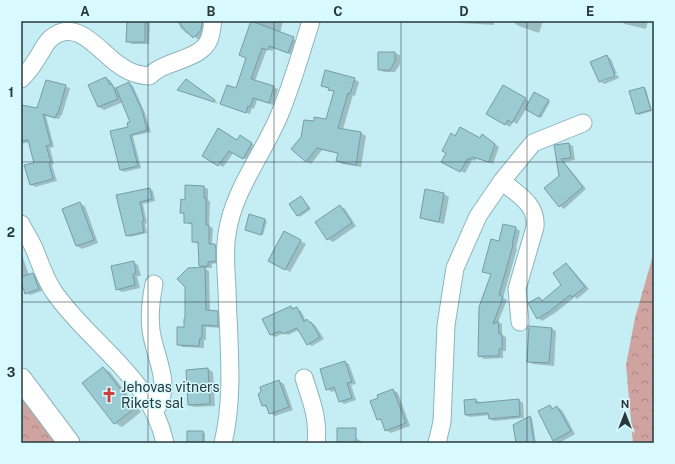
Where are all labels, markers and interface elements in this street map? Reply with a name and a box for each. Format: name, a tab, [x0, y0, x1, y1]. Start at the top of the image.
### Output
text: A	[80, 4, 90, 19]
text: B	[207, 4, 216, 19]
text: C	[333, 4, 343, 19]
text: D	[459, 4, 469, 19]
text: E	[586, 4, 594, 19]
text: 1	[8, 85, 14, 100]
text: 2	[7, 225, 15, 240]
text: 3	[7, 365, 16, 380]
place label: Jehovas vitners Rikets sal	[121, 379, 220, 411]
church icon: Jehovas vitners Rikets sal	[100, 386, 118, 404]
north arrow	[605, 394, 645, 434]
text: N	[621, 398, 629, 410]

